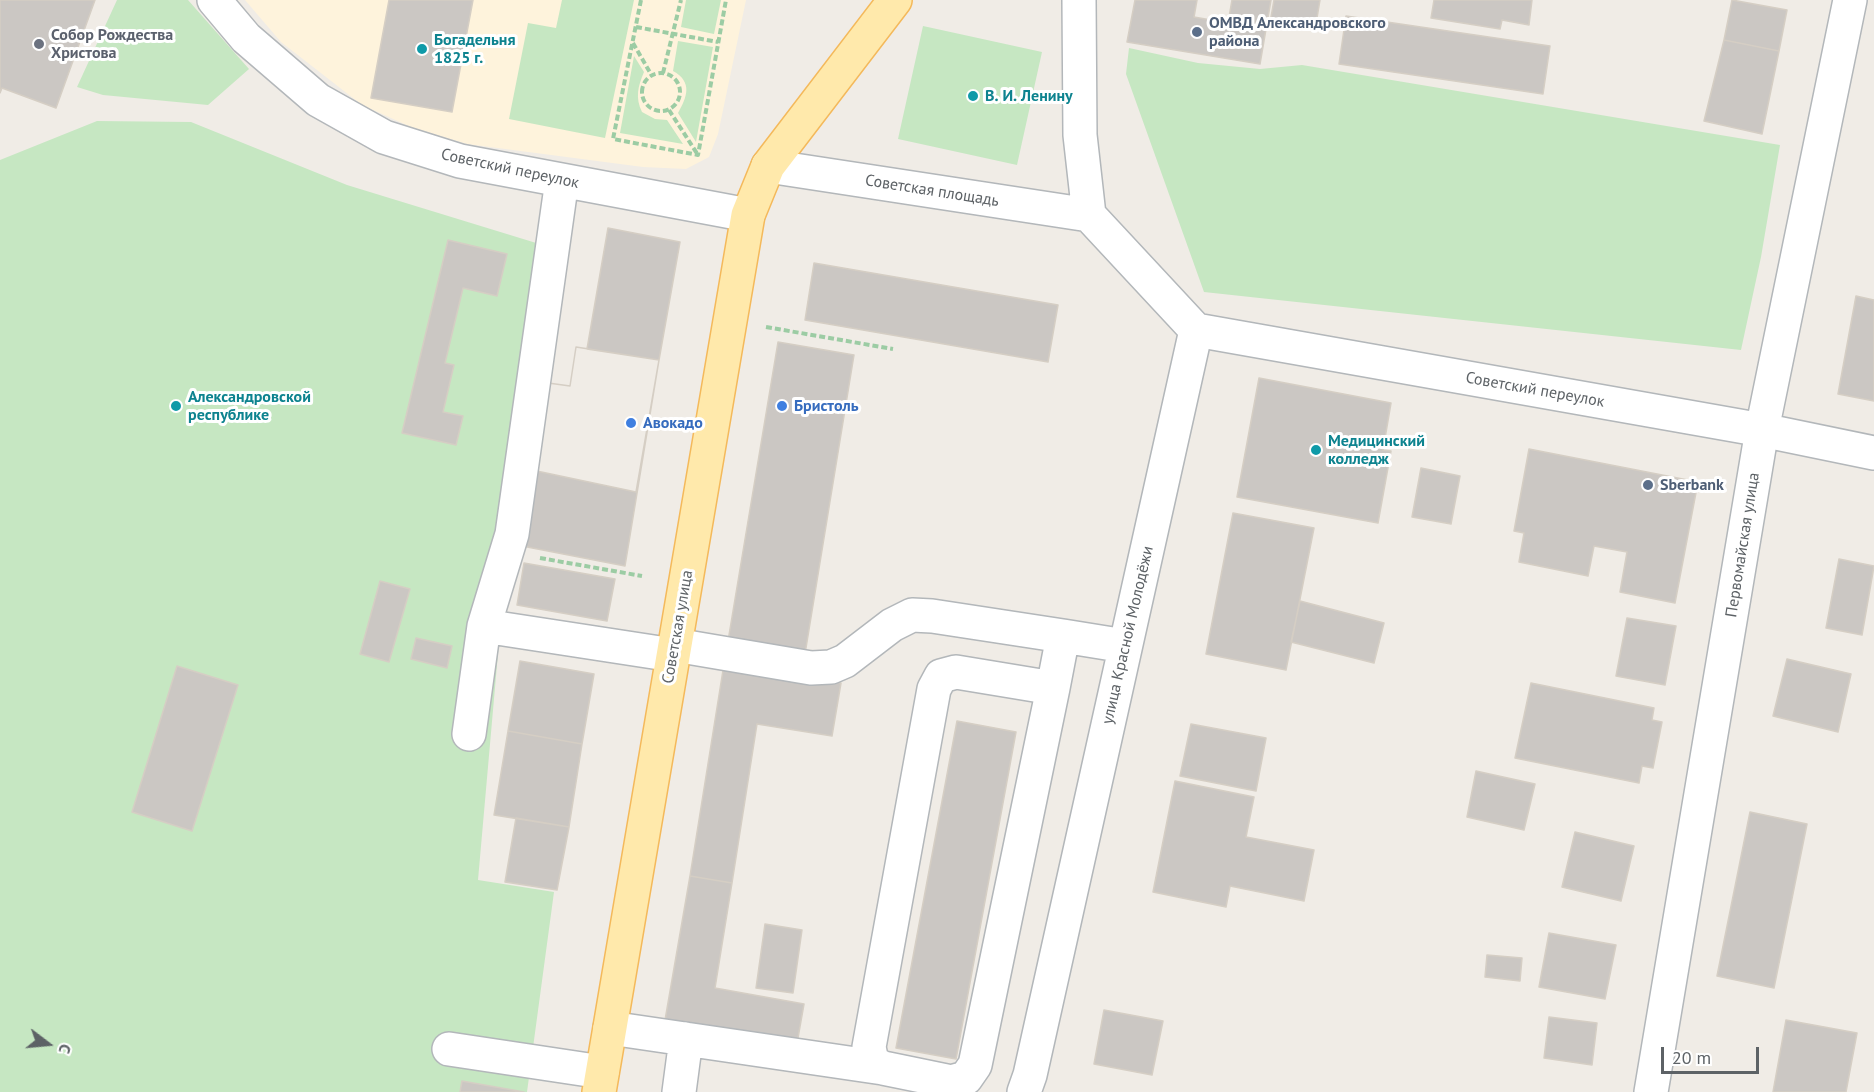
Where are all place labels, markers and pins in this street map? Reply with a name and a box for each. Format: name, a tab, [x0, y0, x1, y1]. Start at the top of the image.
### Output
place label: ОМВД Александровского района	[1209, 13, 1386, 51]
place label: Собор Рождества Христова	[51, 25, 173, 63]
marker: ОМВД Александровского района	[1190, 25, 1204, 39]
place label: Богадельня 1825 г.	[434, 30, 515, 68]
marker: Собор Рождества Христова	[32, 37, 46, 51]
marker: Богадельня 1825 г.	[415, 42, 429, 56]
place label: В. И. Ленину	[985, 86, 1073, 106]
marker: В. И. Ленину	[966, 89, 980, 103]
place label: Александровской республике	[188, 387, 311, 425]
place label: Бристоль	[794, 396, 859, 416]
marker: Александровской республике	[169, 399, 183, 413]
marker: Бристоль	[775, 399, 789, 413]
place label: Авокадо	[643, 413, 703, 433]
marker: Авокадо	[624, 416, 638, 430]
place label: Медицинский колледж	[1328, 431, 1425, 469]
marker: Медицинский колледж	[1309, 443, 1323, 457]
place label: Sberbank	[1660, 475, 1724, 495]
marker: Sberbank	[1641, 478, 1655, 492]

